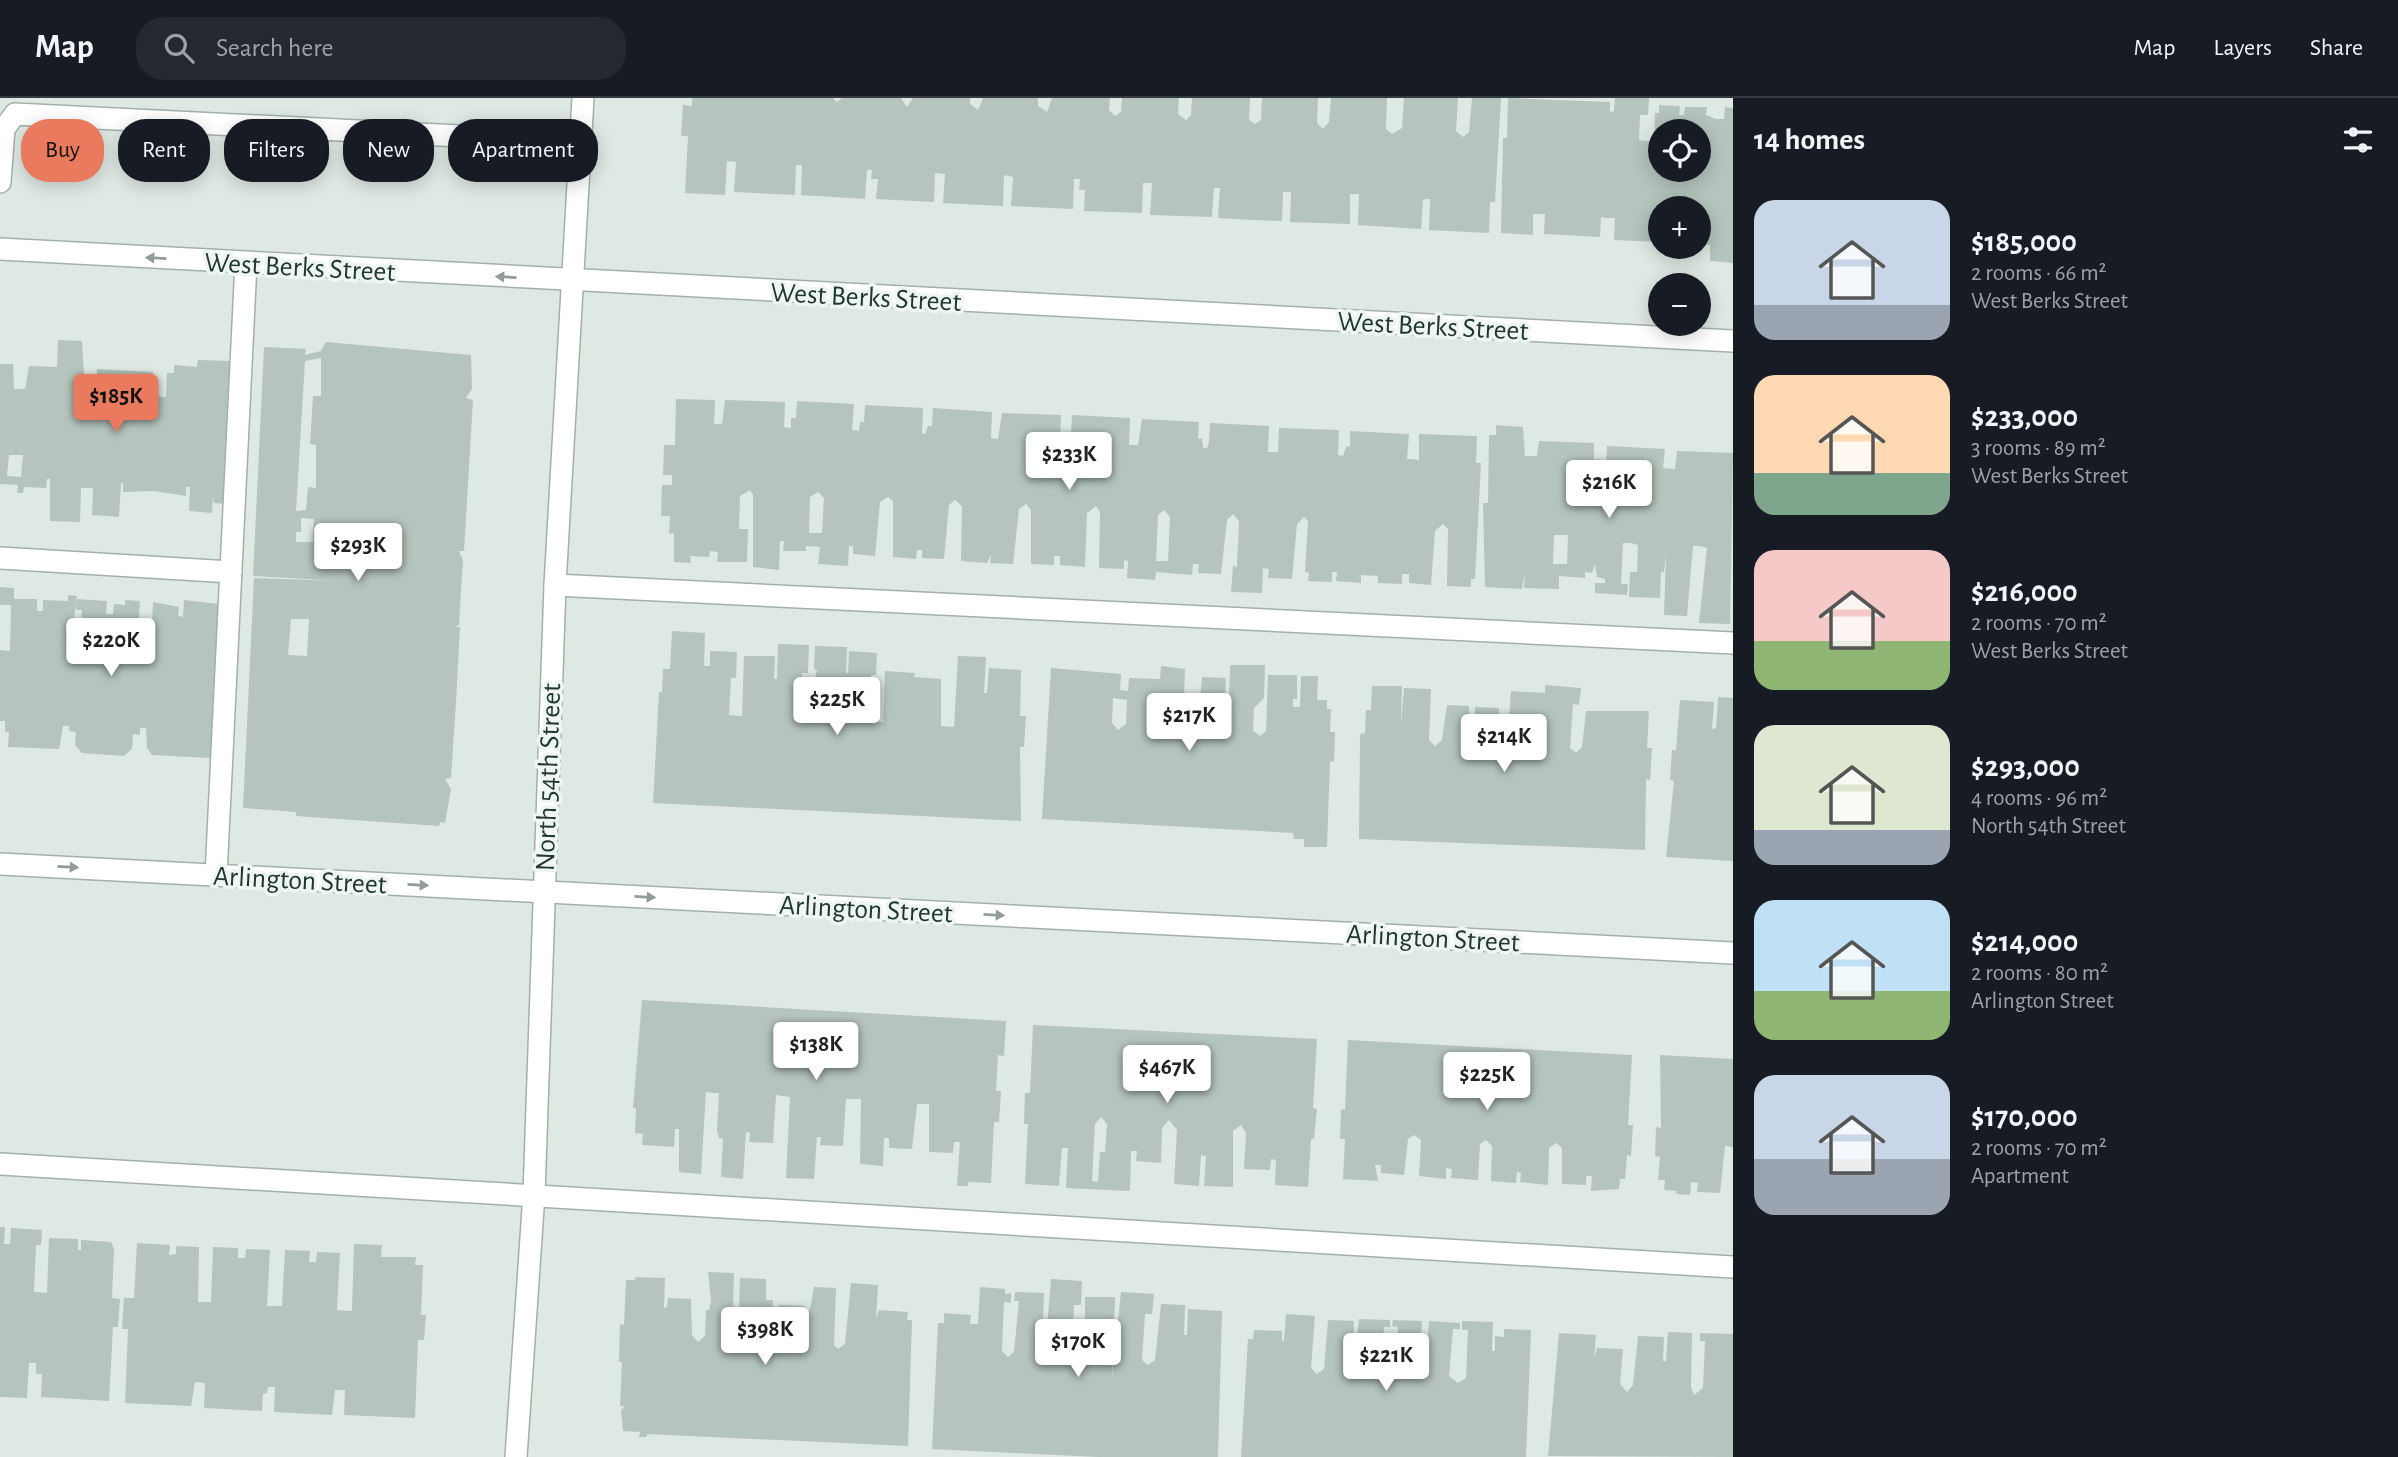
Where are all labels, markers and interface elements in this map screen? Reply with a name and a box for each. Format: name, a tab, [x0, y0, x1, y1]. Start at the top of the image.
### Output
search box	[136, 17, 626, 80]
icon: search	[160, 29, 198, 67]
text: Map	[35, 31, 94, 64]
text: Search here	[216, 35, 334, 61]
text: Map	[2133, 36, 2175, 60]
text: Layers	[2213, 36, 2272, 60]
text: Share	[2310, 36, 2363, 60]
chip: Buy	[21, 119, 104, 182]
chip: Rent	[118, 119, 210, 182]
chip: Filters	[224, 119, 329, 182]
chip: New	[343, 119, 434, 182]
chip: Apartment	[448, 119, 598, 182]
map controls	[1648, 119, 1711, 336]
button: locate	[1648, 119, 1711, 182]
icon: filters	[2339, 121, 2377, 159]
text: 14 homes	[1754, 125, 1865, 155]
button: +	[1648, 196, 1711, 259]
text: $185,000	[1971, 227, 2077, 257]
icon: home	[1810, 228, 1894, 312]
street label: West Berks Street	[204, 249, 396, 287]
one-way arrow	[145, 252, 167, 263]
text: 2 rooms · 66 m²	[1971, 262, 2107, 285]
one-way arrow	[494, 271, 516, 282]
button: −	[1648, 273, 1711, 336]
street label: West Berks Street	[770, 279, 962, 317]
text: West Berks Street	[1971, 290, 2128, 313]
street label: West Berks Street	[1337, 308, 1529, 346]
pin: $185K	[67, 374, 165, 434]
text: $185K	[89, 385, 143, 408]
text: $233,000	[1971, 402, 2078, 432]
icon: home	[1810, 403, 1894, 487]
pin: $233K	[1020, 432, 1118, 492]
text: 3 rooms · 89 m²	[1971, 437, 2106, 460]
text: $233K	[1042, 443, 1096, 466]
pin: $216K	[1560, 460, 1658, 520]
text: West Berks Street	[1971, 465, 2128, 488]
text: $216K	[1582, 471, 1636, 494]
pin: $293K	[309, 524, 407, 583]
text: $293K	[330, 534, 386, 557]
text: $216,000	[1971, 577, 2078, 607]
icon: home	[1810, 578, 1894, 662]
text: 2 rooms · 70 m²	[1971, 612, 2107, 635]
pin: $220K	[62, 618, 160, 678]
text: $220K	[82, 629, 140, 652]
text: West Berks Street	[1971, 640, 2128, 663]
pin: $225K	[788, 678, 886, 737]
street label: North 54th Street	[532, 682, 566, 872]
text: $225K	[809, 688, 865, 711]
pin: $217K	[1140, 694, 1238, 753]
text: $217K	[1163, 704, 1215, 727]
pin: $214K	[1455, 714, 1553, 774]
text: $214K	[1477, 725, 1531, 748]
text: $293,000	[1971, 752, 2080, 782]
icon: home	[1810, 753, 1894, 837]
text: 4 rooms · 96 m²	[1971, 787, 2107, 810]
text: North 54th Street	[1971, 815, 2126, 838]
one-way arrow	[57, 862, 79, 873]
street label: Arlington Street	[212, 862, 387, 900]
one-way arrow	[407, 880, 429, 891]
street label: Arlington Street	[778, 891, 953, 929]
one-way arrow	[634, 892, 656, 903]
one-way arrow	[984, 909, 1006, 920]
street label: Arlington Street	[1345, 920, 1520, 958]
text: $214,000	[1971, 927, 2078, 957]
icon: home	[1810, 928, 1894, 1012]
text: 2 rooms · 80 m²	[1971, 962, 2108, 985]
text: Arlington Street	[1971, 990, 2114, 1013]
pin: $138K	[767, 1023, 865, 1082]
text: $138K	[789, 1033, 843, 1056]
pin: $467K	[1118, 1046, 1216, 1105]
pin: $225K	[1438, 1052, 1536, 1112]
text: $467K	[1139, 1056, 1195, 1079]
text: $225K	[1459, 1063, 1515, 1086]
text: $170,000	[1971, 1102, 2078, 1132]
icon: home	[1810, 1103, 1894, 1187]
text: 2 rooms · 70 m²	[1971, 1137, 2107, 1160]
text: Apartment	[1971, 1165, 2069, 1188]
pin: $398K	[716, 1308, 814, 1367]
text: $398K	[737, 1318, 793, 1341]
pin: $170K	[1029, 1320, 1127, 1379]
text: $170K	[1051, 1330, 1105, 1353]
pin: $221K	[1337, 1334, 1435, 1393]
text: $221K	[1359, 1344, 1413, 1367]

